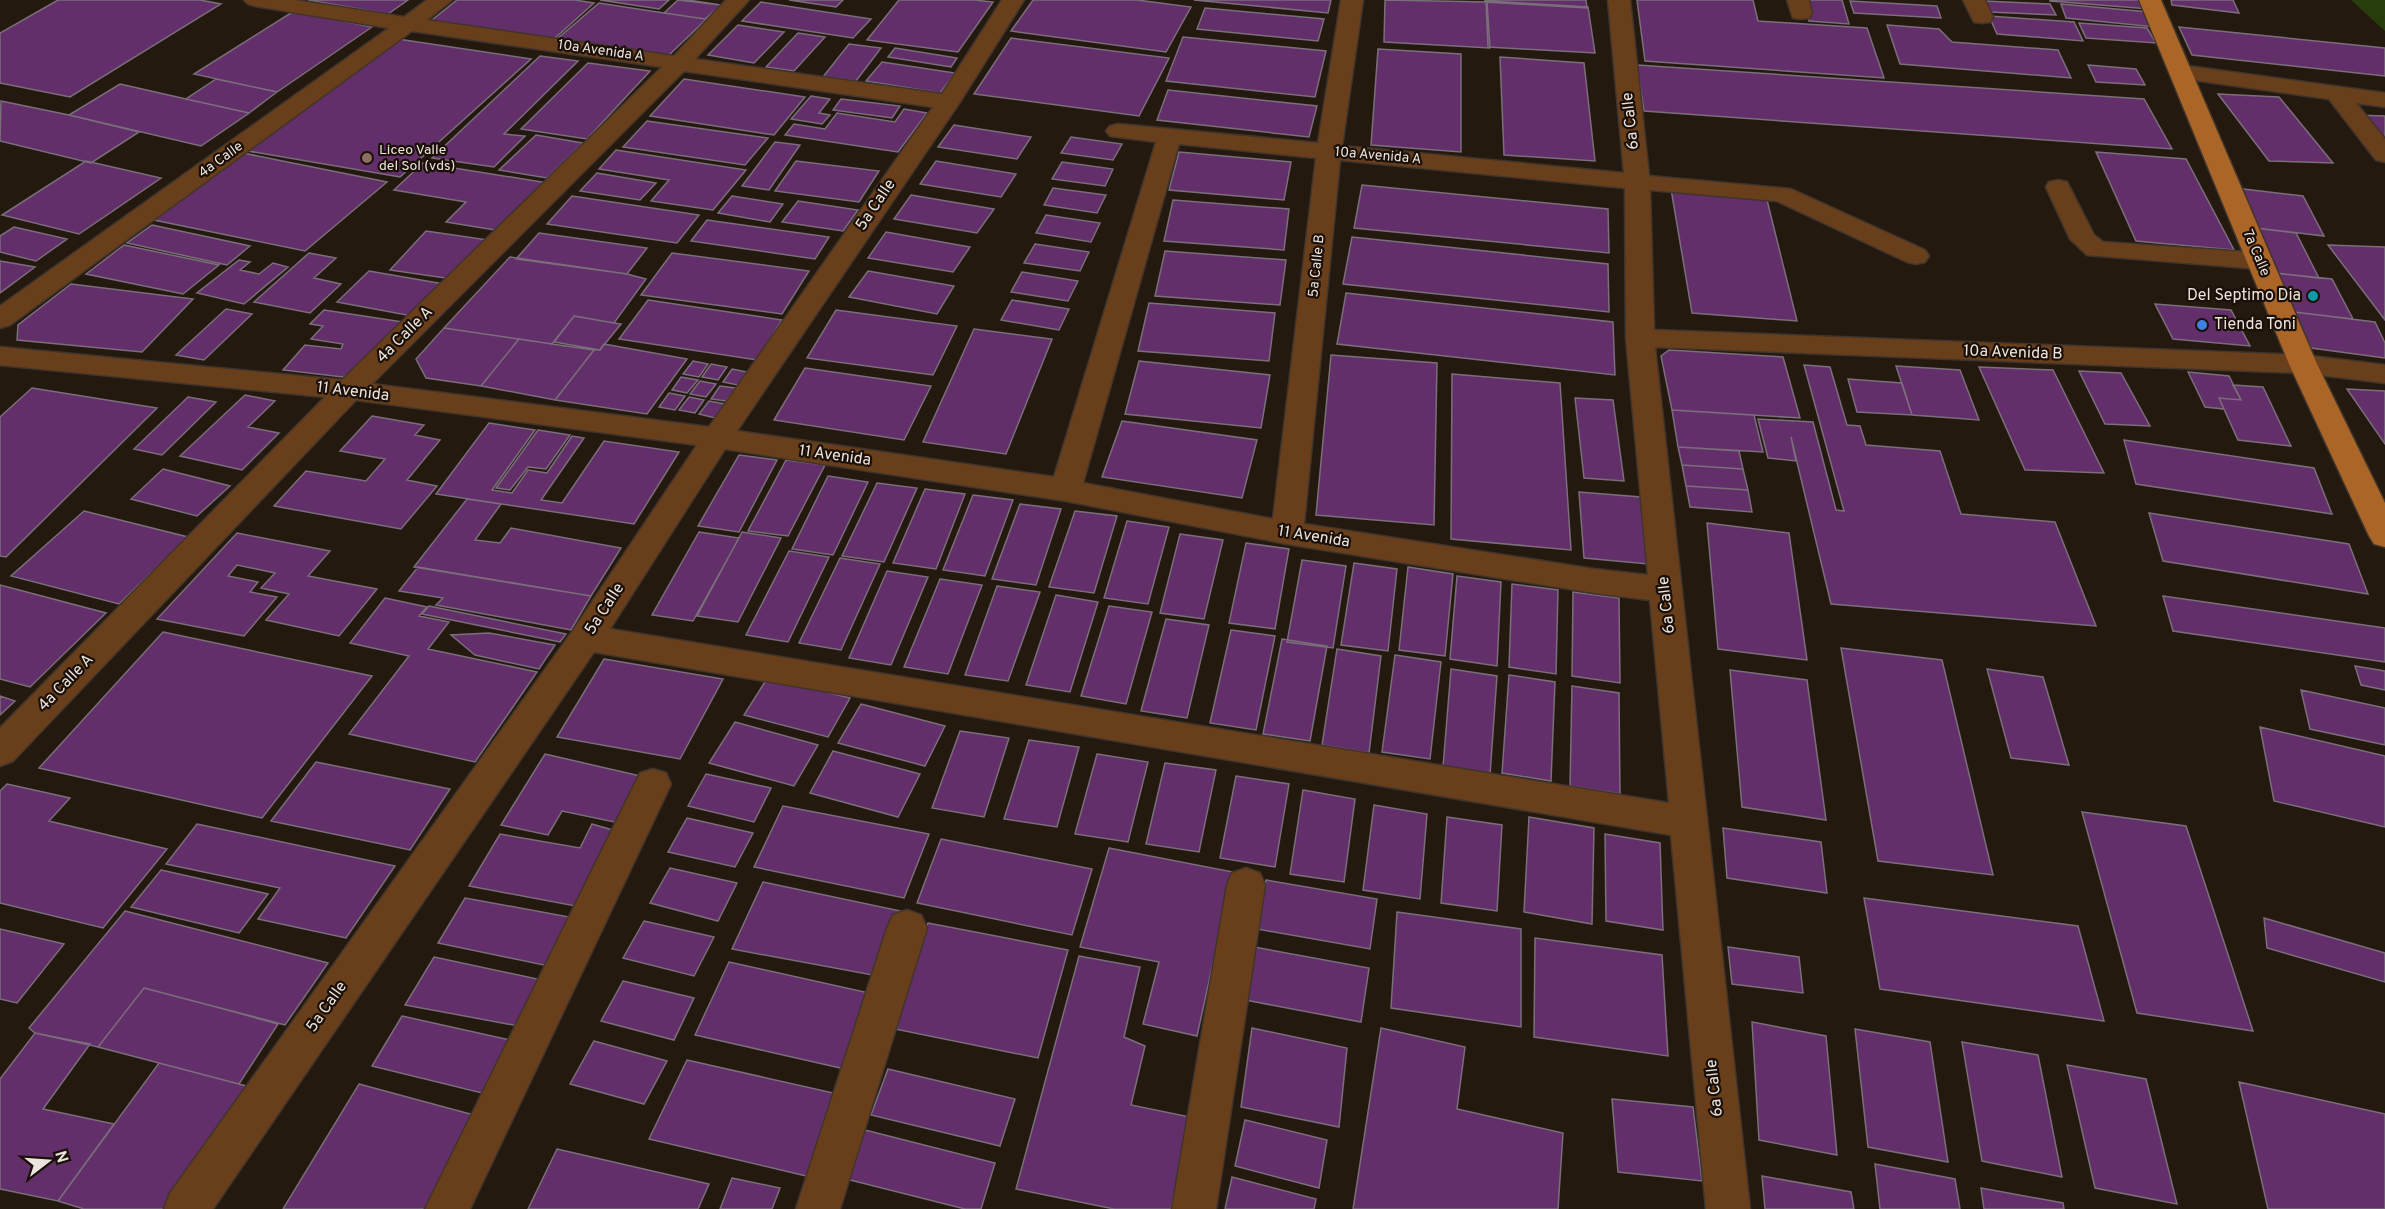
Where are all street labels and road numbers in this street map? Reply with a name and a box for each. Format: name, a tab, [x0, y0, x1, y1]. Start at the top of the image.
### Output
street label: 10a Avenida A	[557, 37, 645, 65]
street label: 6a Calle	[1618, 91, 1644, 151]
street label: 4a Calle	[196, 138, 246, 182]
street label: 10a Avenida A	[1334, 144, 1422, 168]
street label: 5a Calle	[852, 175, 900, 235]
street label: 7a Calle	[2239, 227, 2273, 279]
street label: 5a Calle B	[1305, 234, 1329, 298]
street label: 4a Calle A	[373, 302, 438, 367]
street label: 10a Avenida B	[1963, 341, 2063, 365]
street label: 11 Avenida	[316, 378, 390, 406]
street label: 11 Avenida	[798, 441, 872, 471]
street label: 11 Avenida	[1277, 521, 1351, 553]
street label: 6a Calle	[1654, 575, 1680, 635]
street label: 5a Calle	[581, 579, 629, 639]
street label: 4a Calle A	[34, 650, 98, 716]
street label: 5a Calle	[302, 978, 352, 1036]
street label: 6a Calle	[1702, 1058, 1728, 1118]

